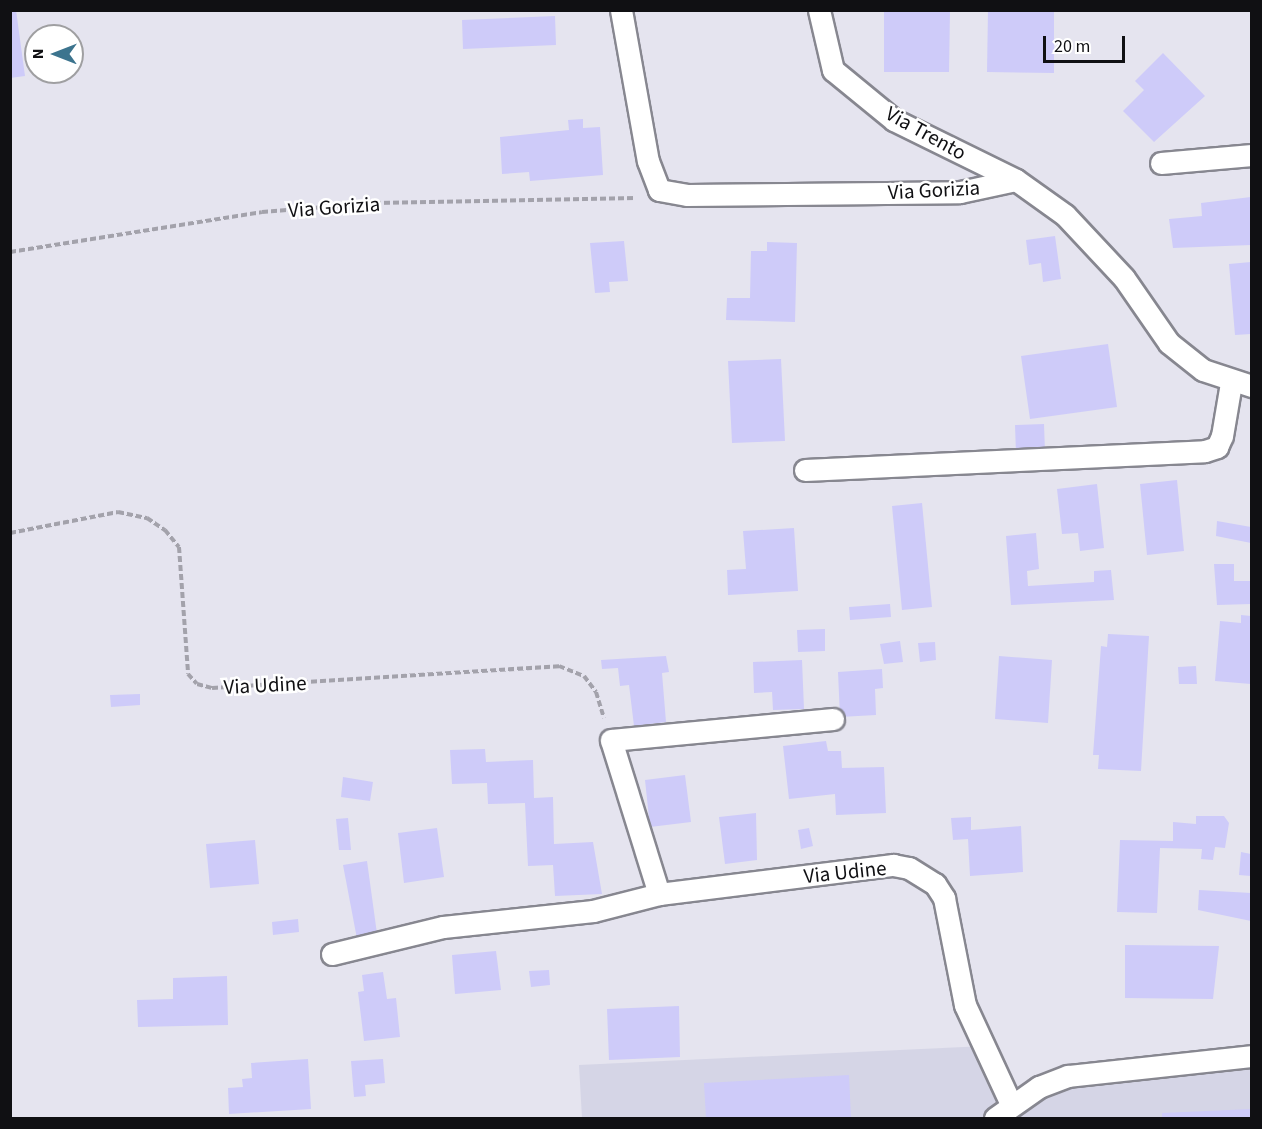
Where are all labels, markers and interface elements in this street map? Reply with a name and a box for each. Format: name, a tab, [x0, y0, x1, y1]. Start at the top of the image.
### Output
north arrow	[24, 24, 84, 84]
scale bar	[1046, 24, 1128, 62]
text: 20 m	[1054, 34, 1090, 59]
text: N	[27, 49, 49, 59]
street label: Via Trento	[881, 101, 971, 165]
street label: Via Gorizia	[887, 175, 981, 205]
street label: Via Gorizia	[287, 191, 381, 223]
street label: Via Udine	[223, 670, 307, 700]
street label: Via Udine	[802, 855, 888, 889]

